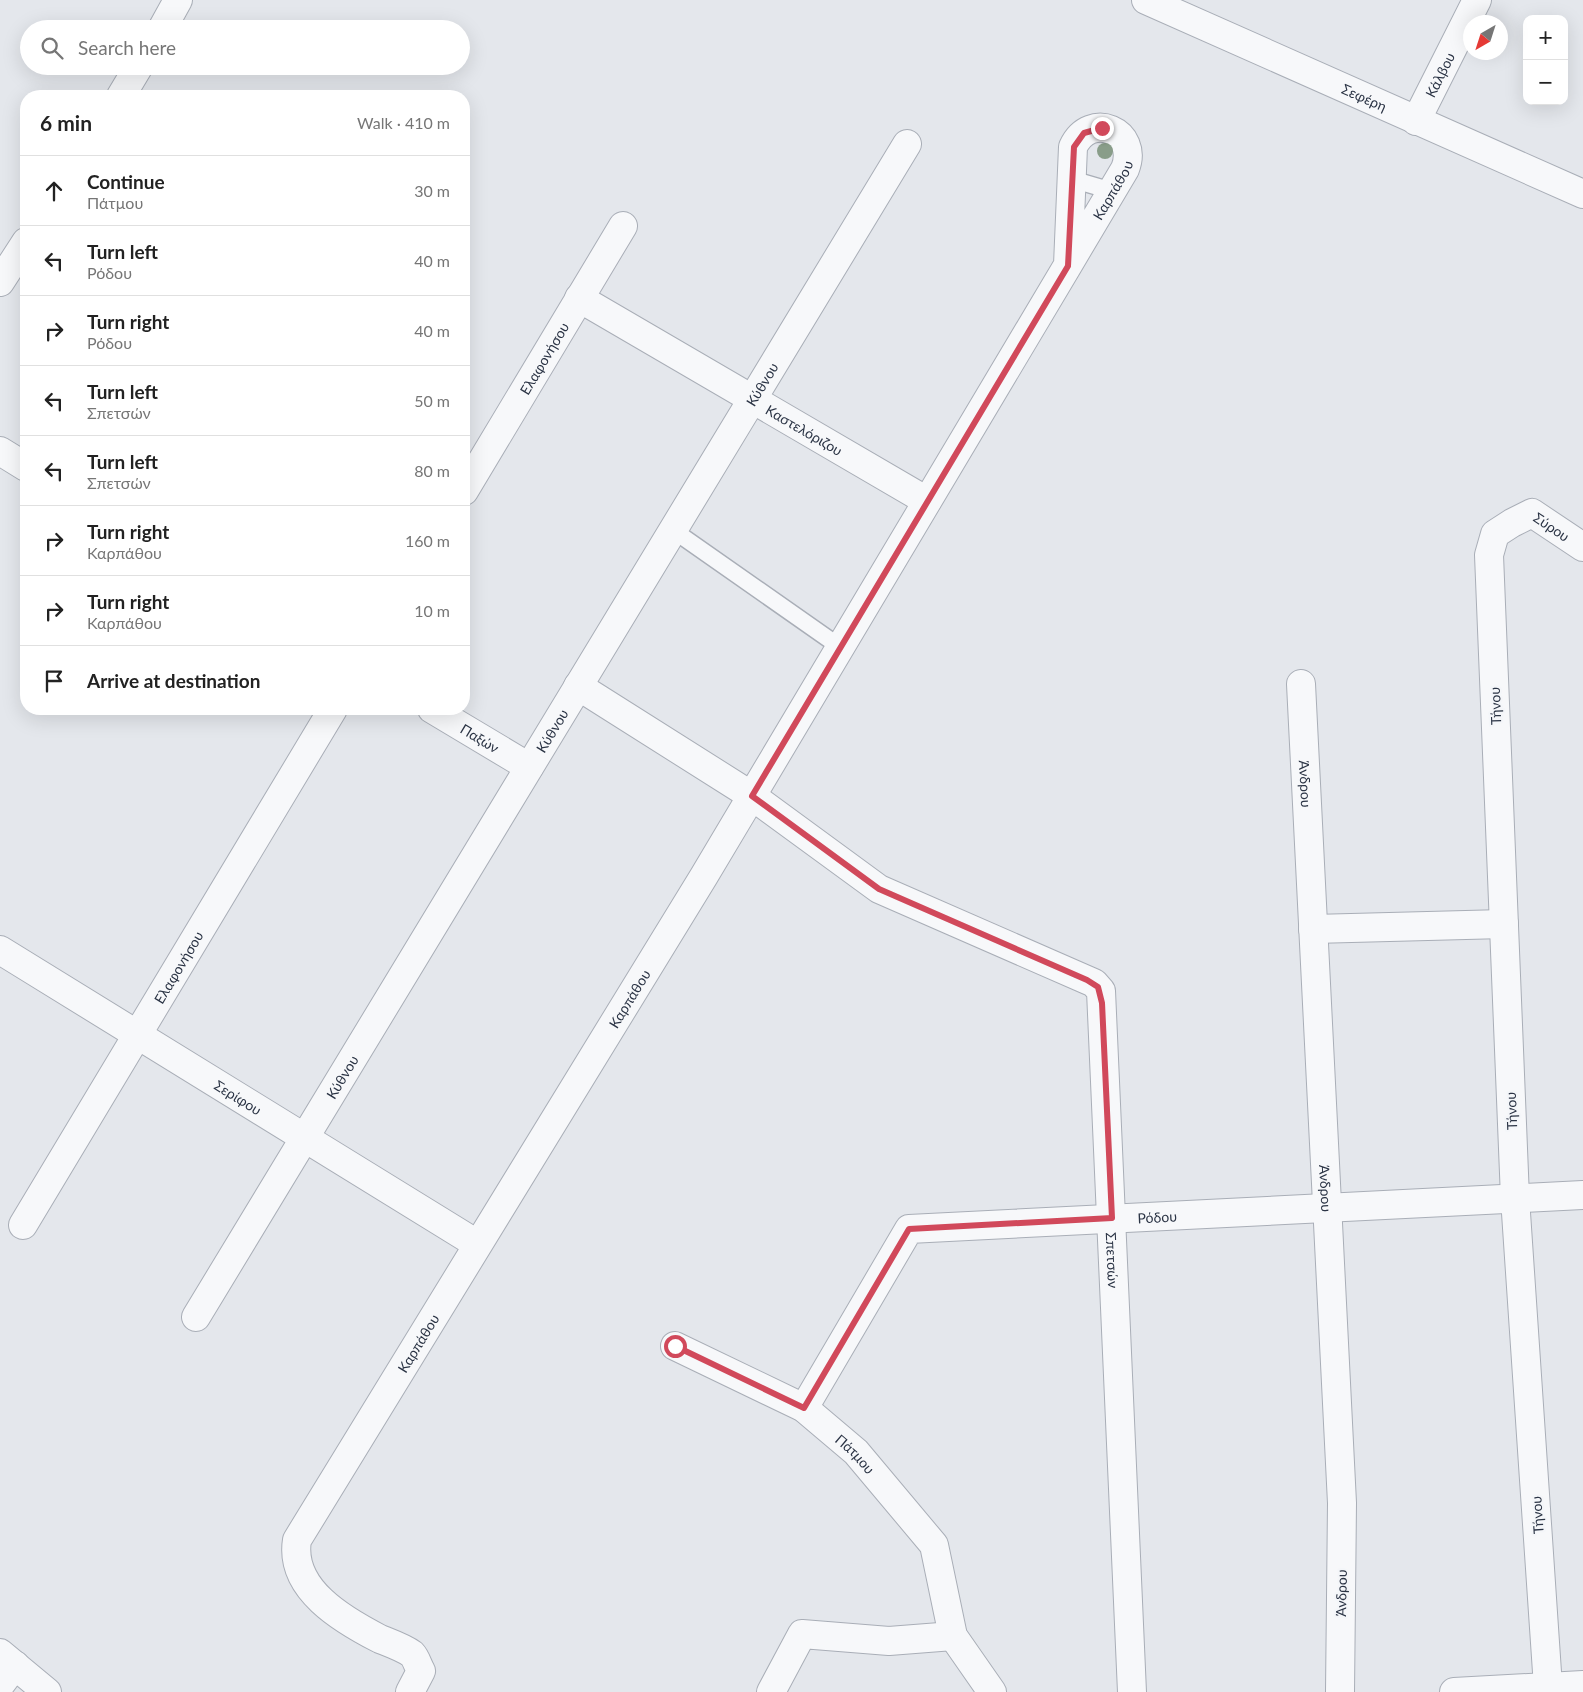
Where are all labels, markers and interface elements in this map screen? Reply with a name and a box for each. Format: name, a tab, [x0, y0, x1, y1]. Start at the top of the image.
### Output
north arrow	[1463, 15, 1508, 60]
map controls	[1523, 15, 1568, 105]
button: +	[1523, 15, 1568, 60]
search box	[20, 20, 470, 75]
icon: search	[38, 34, 66, 62]
text: Search here	[78, 36, 176, 59]
street label: Κάλβου	[1421, 49, 1458, 100]
button: −	[1523, 60, 1568, 105]
street label: Σεφέρη	[1339, 80, 1389, 114]
text: 6 min	[40, 110, 92, 135]
text: Walk · 410 m	[357, 113, 450, 132]
route end	[1091, 117, 1114, 140]
street label: Καρπάθου	[1088, 159, 1136, 223]
text: Continue	[87, 170, 165, 193]
icon: ahead	[40, 177, 68, 205]
text: 30 m	[414, 181, 450, 200]
text: Πάτμου	[87, 193, 143, 212]
text: Turn left	[87, 240, 158, 263]
icon: left	[40, 247, 68, 275]
text: 40 m	[414, 251, 450, 270]
text: Ρόδου	[87, 263, 132, 282]
text: Turn right	[87, 310, 169, 333]
icon: right	[40, 317, 68, 345]
street label: Ελαφονήσου	[516, 319, 572, 397]
text: 40 m	[414, 321, 450, 340]
text: Ρόδου	[87, 333, 132, 352]
street label: Κύθνου	[742, 359, 781, 409]
text: Turn left	[87, 380, 158, 403]
icon: left	[40, 387, 68, 415]
text: 50 m	[414, 391, 450, 410]
street label: Καστελόριζου	[763, 401, 846, 459]
text: Σπετσών	[87, 403, 151, 422]
text: Turn left	[87, 450, 158, 473]
icon: left	[40, 457, 68, 485]
text: 80 m	[414, 461, 450, 480]
text: Σπετσών	[87, 473, 151, 492]
street label: Σύρου	[1531, 508, 1573, 544]
text: Turn right	[87, 520, 169, 543]
icon: right	[40, 527, 68, 555]
text: 160 m	[405, 531, 450, 550]
text: Καρπάθου	[87, 543, 162, 562]
text: Turn right	[87, 590, 169, 613]
icon: right	[40, 597, 68, 625]
text: 10 m	[414, 601, 450, 620]
text: Καρπάθου	[87, 613, 162, 632]
icon: arrive	[40, 667, 68, 695]
text: Arrive at destination	[87, 669, 260, 692]
street label: Τήνου	[1486, 687, 1504, 725]
street label: Κύθνου	[532, 706, 571, 755]
street label: Παξών	[458, 720, 502, 756]
street label: Άνδρου	[1296, 760, 1316, 808]
street label: Ελαφονήσου	[150, 928, 206, 1006]
street label: Καρπάθου	[605, 966, 653, 1031]
street label: Κύθνου	[322, 1052, 361, 1102]
street label: Σερίφου	[212, 1076, 265, 1118]
street label: Τήνου	[1502, 1092, 1520, 1130]
street label: Άνδρου	[1317, 1164, 1336, 1212]
street label: Ρόδου	[1137, 1207, 1177, 1226]
street label: Σπετσών	[1103, 1232, 1123, 1288]
street label: Καρπάθου	[393, 1310, 442, 1375]
route start	[664, 1335, 687, 1358]
street label: Πάτμου	[832, 1430, 879, 1477]
street label: Τήνου	[1527, 1495, 1547, 1535]
street label: Άνδρου	[1332, 1569, 1350, 1617]

